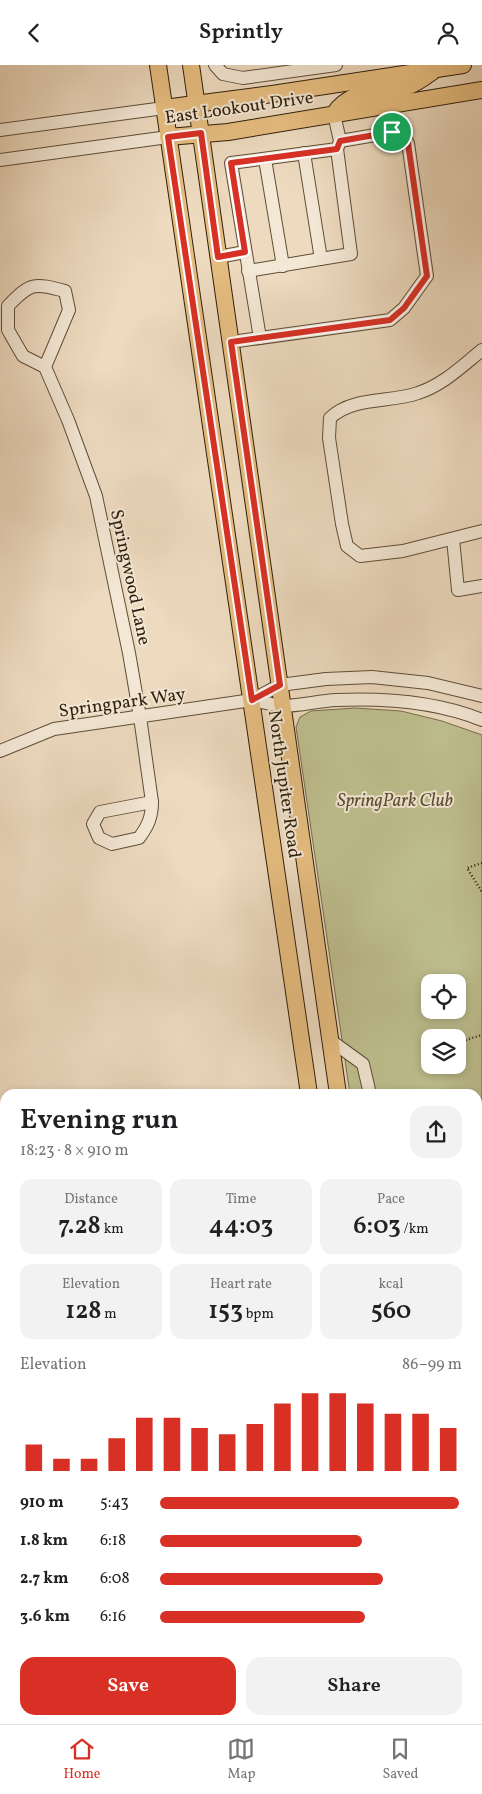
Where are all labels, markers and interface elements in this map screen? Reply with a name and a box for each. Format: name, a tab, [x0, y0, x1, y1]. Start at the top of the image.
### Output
text: Sprintly	[199, 17, 283, 48]
icon: back	[20, 19, 48, 47]
icon: person	[434, 19, 462, 47]
street label: East Lookout Drive	[163, 86, 315, 131]
pin	[371, 111, 413, 153]
icon: arrive	[378, 118, 406, 146]
street label: Springwood Lane	[103, 507, 156, 647]
street label: Springpark Way	[57, 682, 187, 725]
street label: North Jupiter Road	[261, 709, 306, 860]
park label: SpringPark Club	[337, 789, 453, 814]
map controls	[421, 974, 466, 1074]
button: locate	[421, 974, 466, 1019]
button: layers	[421, 1029, 466, 1074]
text: Evening run	[20, 1101, 179, 1140]
button: share	[410, 1106, 462, 1158]
text: 18:23 · 8 × 910 m	[20, 1140, 129, 1162]
text: Distance	[64, 1190, 118, 1209]
text: Time	[226, 1190, 256, 1209]
text: Pace	[377, 1190, 405, 1209]
text: 7.28	[58, 1209, 101, 1244]
text: 44:03	[209, 1209, 273, 1244]
text: 6:03	[353, 1209, 401, 1244]
text: km	[101, 1220, 124, 1239]
text: /km	[401, 1220, 429, 1239]
text: Elevation	[62, 1275, 120, 1294]
text: Heart rate	[210, 1275, 272, 1294]
text: kcal	[379, 1275, 403, 1294]
text: 128	[65, 1294, 102, 1329]
text: 153	[208, 1294, 243, 1329]
text: 560	[371, 1294, 411, 1329]
text: m	[102, 1305, 117, 1324]
text: bpm	[243, 1305, 274, 1324]
text: Elevation	[20, 1354, 87, 1376]
text: 86–99 m	[402, 1354, 462, 1376]
text: 910 m	[20, 1492, 64, 1514]
text: 5:43	[100, 1492, 129, 1514]
text: 1.8 km	[20, 1530, 68, 1552]
text: 6:18	[100, 1530, 126, 1552]
text: 2.7 km	[20, 1568, 68, 1590]
text: 6:08	[100, 1568, 130, 1590]
text: 3.6 km	[20, 1606, 70, 1628]
text: 6:16	[100, 1606, 126, 1628]
button: Save	[20, 1657, 236, 1715]
button: Share	[246, 1657, 462, 1715]
tab: Home	[63, 1735, 101, 1784]
tab: Map	[227, 1735, 255, 1784]
tab: Saved	[382, 1735, 419, 1784]

